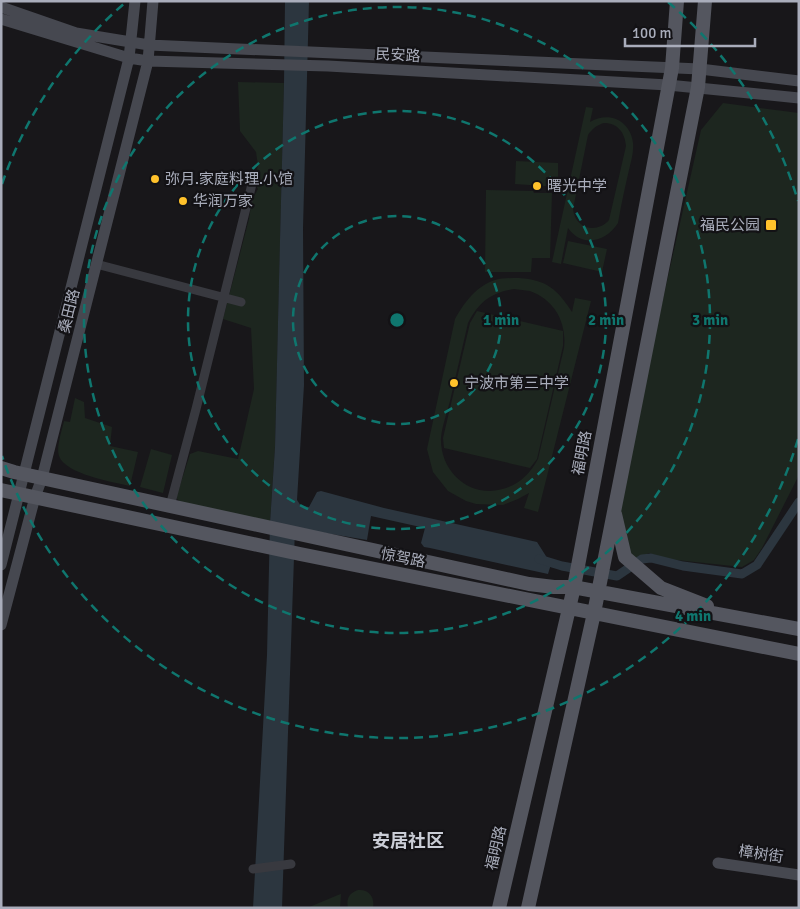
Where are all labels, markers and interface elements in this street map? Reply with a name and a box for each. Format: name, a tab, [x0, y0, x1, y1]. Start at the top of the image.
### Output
scale bar	[625, 15, 755, 47]
text: 100 m	[632, 24, 672, 42]
street label: 民安路	[375, 45, 421, 65]
place label: 弥月.家庭料理.小馆	[165, 170, 293, 188]
marker: 弥月.家庭料理.小馆	[149, 173, 161, 185]
place label: 曙光中学	[547, 177, 607, 195]
marker: 曙光中学	[531, 180, 543, 192]
place label: 华润万家	[193, 192, 253, 210]
marker: 华润万家	[177, 195, 189, 207]
place label: 福民公园	[700, 216, 760, 234]
marker: 福民公园	[764, 218, 778, 232]
street label: 桑田路	[55, 287, 83, 335]
centre of rings	[388, 311, 406, 329]
text: 1 min	[483, 311, 519, 329]
text: 2 min	[588, 311, 624, 329]
text: 3 min	[692, 311, 728, 329]
place label: 宁波市第三中学	[464, 374, 569, 392]
marker: 宁波市第三中学	[448, 377, 460, 389]
street label: 福明路	[569, 429, 595, 477]
street label: 惊驾路	[379, 545, 427, 571]
text: 4 min	[675, 607, 711, 625]
street label: 福明路	[482, 824, 510, 872]
district label: 安居社区	[372, 830, 444, 852]
street label: 樟树街	[737, 842, 785, 866]

